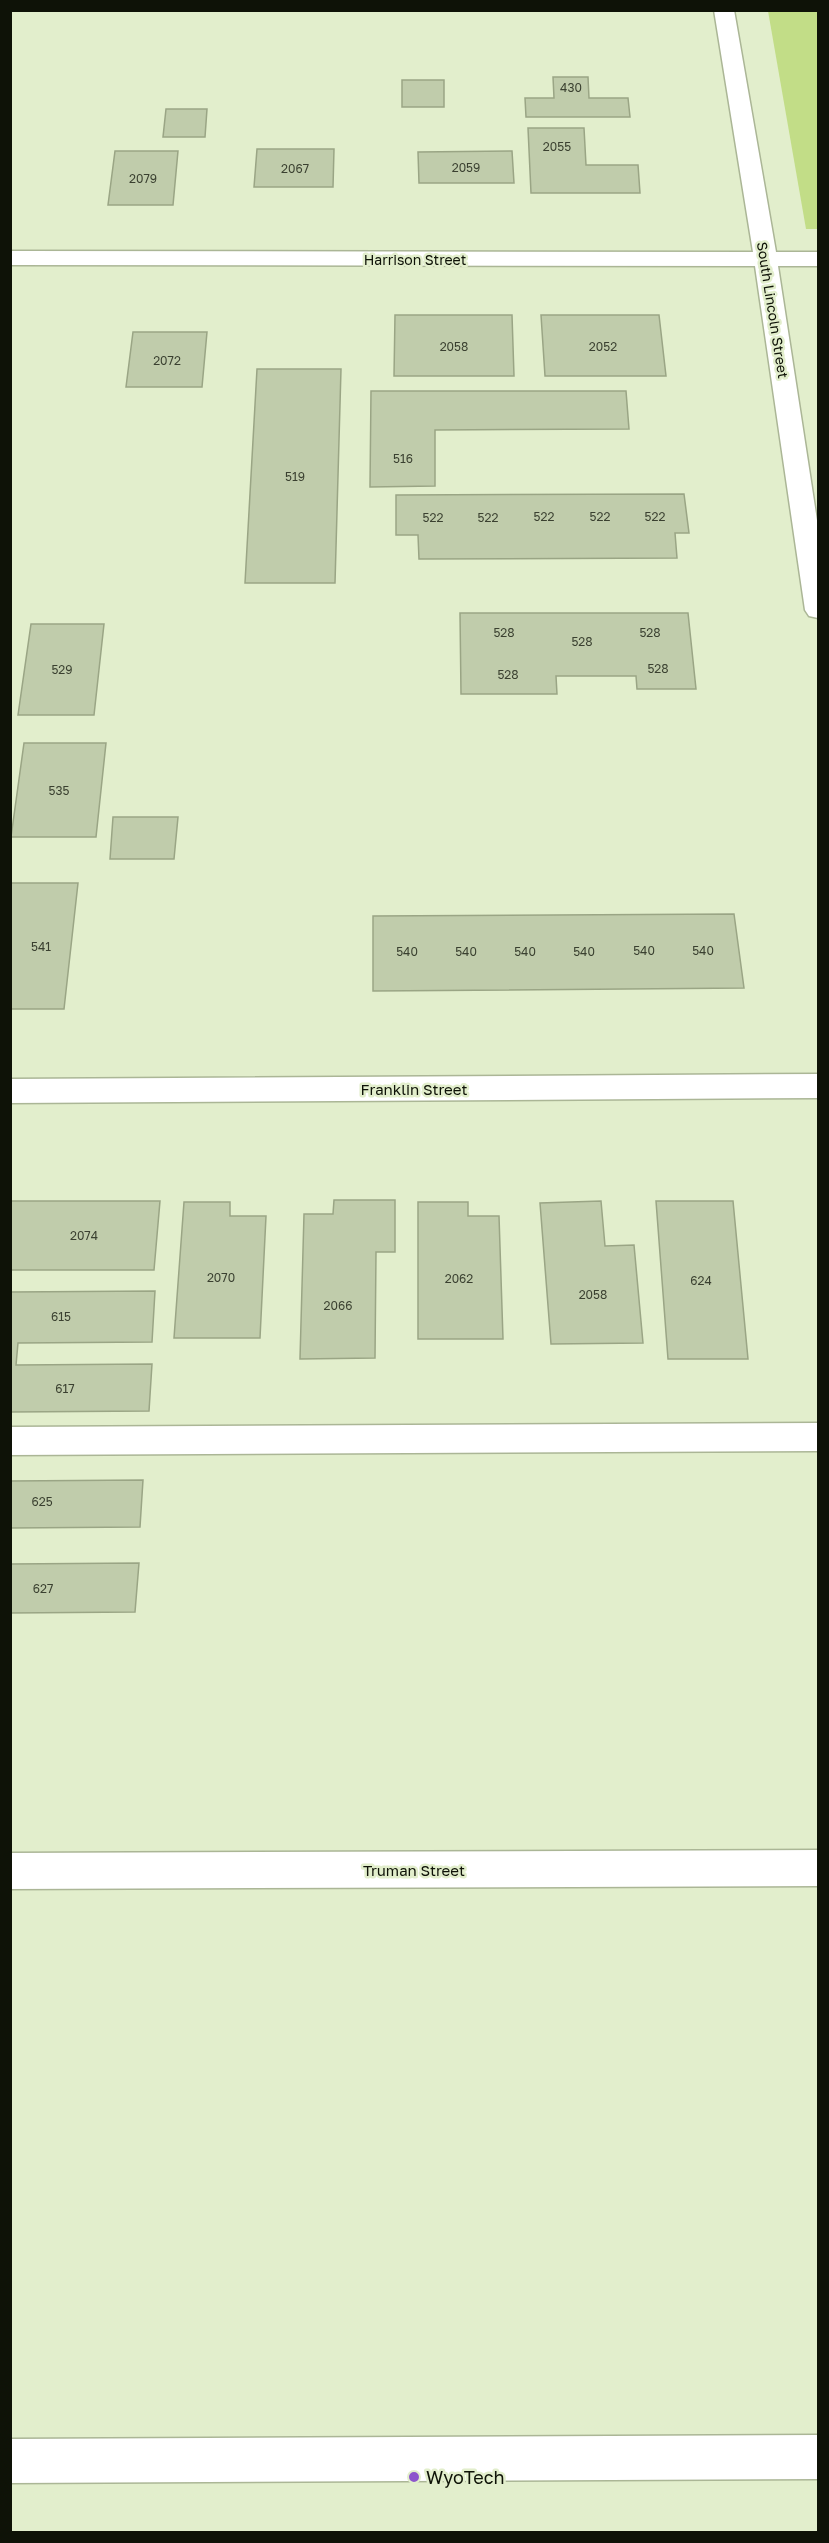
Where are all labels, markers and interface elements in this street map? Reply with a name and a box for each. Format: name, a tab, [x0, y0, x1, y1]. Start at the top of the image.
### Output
house number: 430	[560, 80, 582, 95]
house number: 2055	[543, 139, 571, 154]
house number: 2059	[452, 160, 480, 175]
house number: 2067	[281, 161, 309, 176]
house number: 2079	[129, 171, 157, 186]
street label: South Lincoln Street	[754, 241, 792, 379]
street label: Harrison Street	[364, 251, 466, 268]
house number: 2058	[440, 339, 468, 354]
house number: 2052	[589, 339, 617, 354]
house number: 2072	[153, 353, 181, 368]
house number: 516	[393, 451, 413, 466]
house number: 519	[285, 469, 305, 484]
house number: 522	[534, 509, 554, 524]
house number: 522	[590, 509, 610, 524]
house number: 522	[645, 509, 665, 524]
house number: 522	[423, 510, 443, 525]
house number: 522	[478, 510, 498, 525]
house number: 528	[493, 625, 515, 640]
house number: 528	[639, 625, 661, 640]
house number: 528	[571, 634, 593, 649]
house number: 528	[647, 661, 669, 676]
house number: 529	[51, 662, 73, 677]
house number: 528	[497, 667, 519, 682]
house number: 535	[49, 783, 70, 798]
house number: 541	[31, 939, 51, 954]
house number: 540	[633, 943, 655, 958]
house number: 540	[692, 943, 714, 958]
house number: 540	[396, 944, 418, 959]
house number: 540	[455, 944, 477, 959]
house number: 540	[514, 944, 536, 959]
house number: 540	[573, 944, 595, 959]
street label: Franklin Street	[361, 1080, 468, 1098]
house number: 2074	[70, 1228, 98, 1243]
house number: 2070	[207, 1270, 235, 1285]
house number: 2062	[445, 1271, 473, 1286]
house number: 624	[690, 1273, 712, 1288]
house number: 2058	[579, 1287, 607, 1302]
house number: 2066	[324, 1298, 352, 1313]
house number: 615	[51, 1309, 71, 1324]
house number: 617	[55, 1381, 75, 1396]
house number: 625	[31, 1494, 53, 1509]
house number: 627	[33, 1581, 53, 1596]
street label: Truman Street	[363, 1861, 465, 1879]
place label: WyoTech	[426, 2466, 505, 2488]
marker: WyoTech	[407, 2470, 421, 2484]

